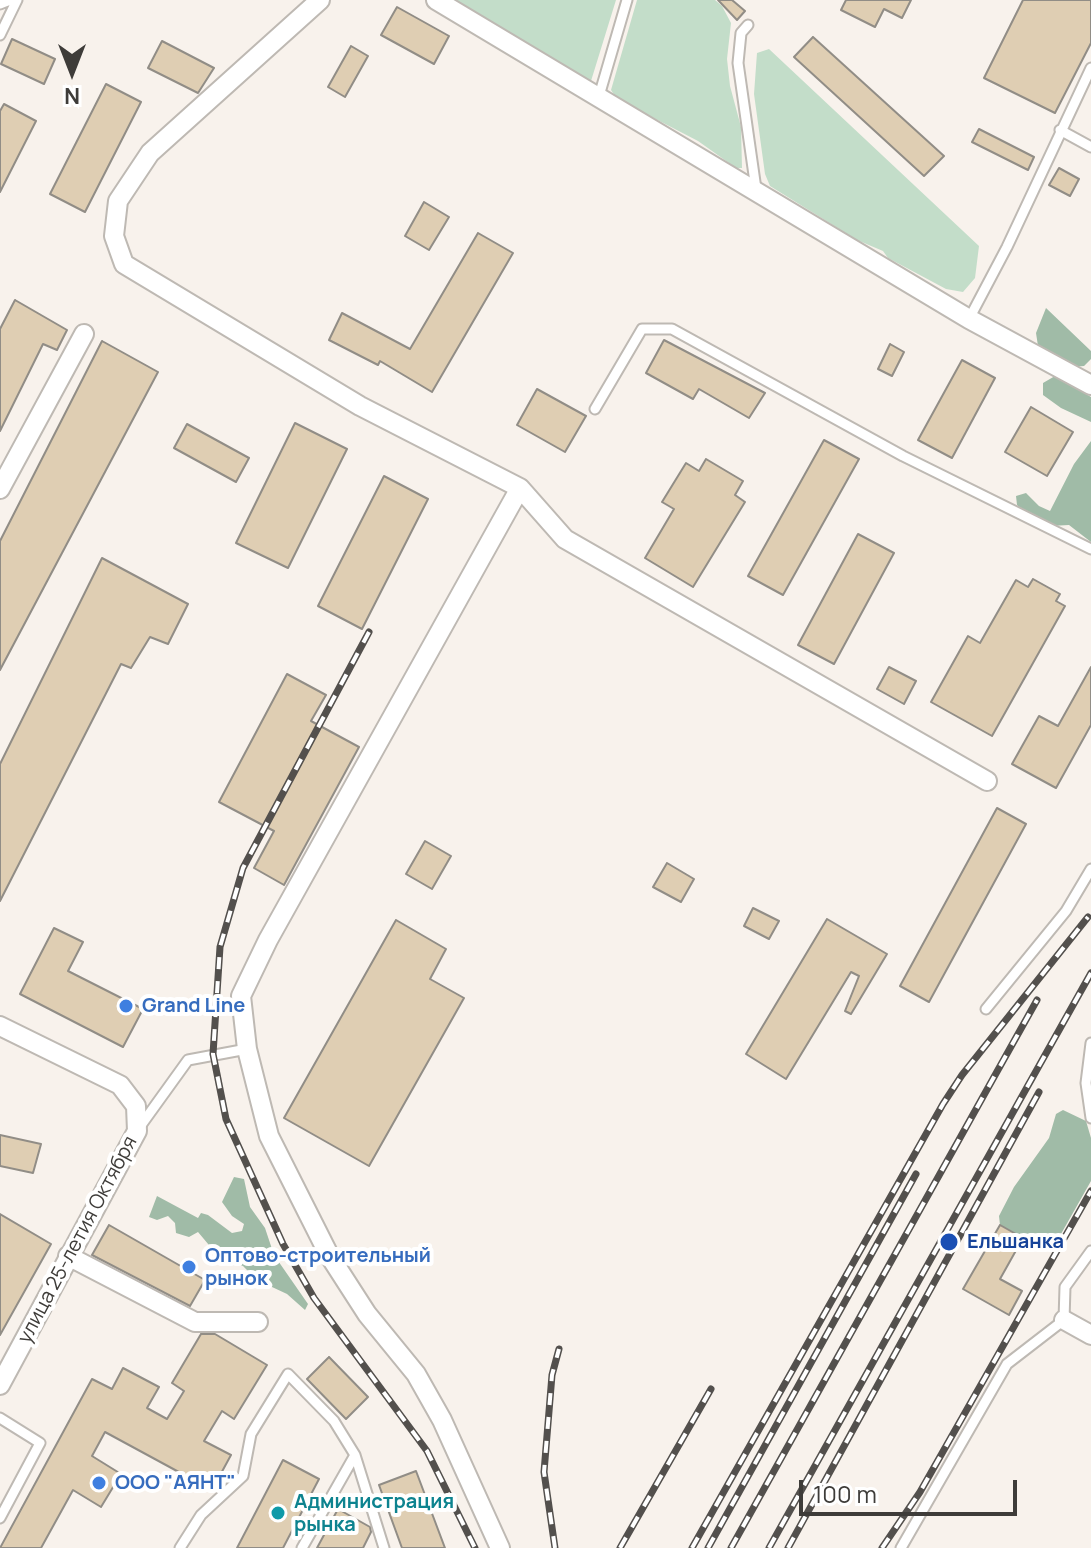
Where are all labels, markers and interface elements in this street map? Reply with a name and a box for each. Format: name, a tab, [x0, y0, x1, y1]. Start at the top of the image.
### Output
north arrow	[32, 32, 112, 112]
text: N	[64, 81, 80, 111]
place label: Grand Line	[142, 994, 245, 1018]
marker: Grand Line	[117, 997, 135, 1015]
street label: улица 25-летия Октября	[13, 1132, 143, 1348]
place label: Ельшанка	[967, 1230, 1064, 1254]
marker: Ельшанка	[938, 1231, 960, 1253]
place label: Оптово-строительный рынок	[205, 1244, 431, 1291]
marker: Оптово-строительный рынок	[180, 1258, 198, 1276]
scale bar	[803, 1464, 1021, 1514]
place label: ООО "АЯНТ"	[115, 1471, 236, 1495]
marker: ООО "АЯНТ"	[90, 1474, 108, 1492]
text: 100 m	[813, 1477, 877, 1510]
place label: Администрация рынка	[294, 1490, 454, 1537]
marker: Администрация рынка	[269, 1504, 287, 1522]

